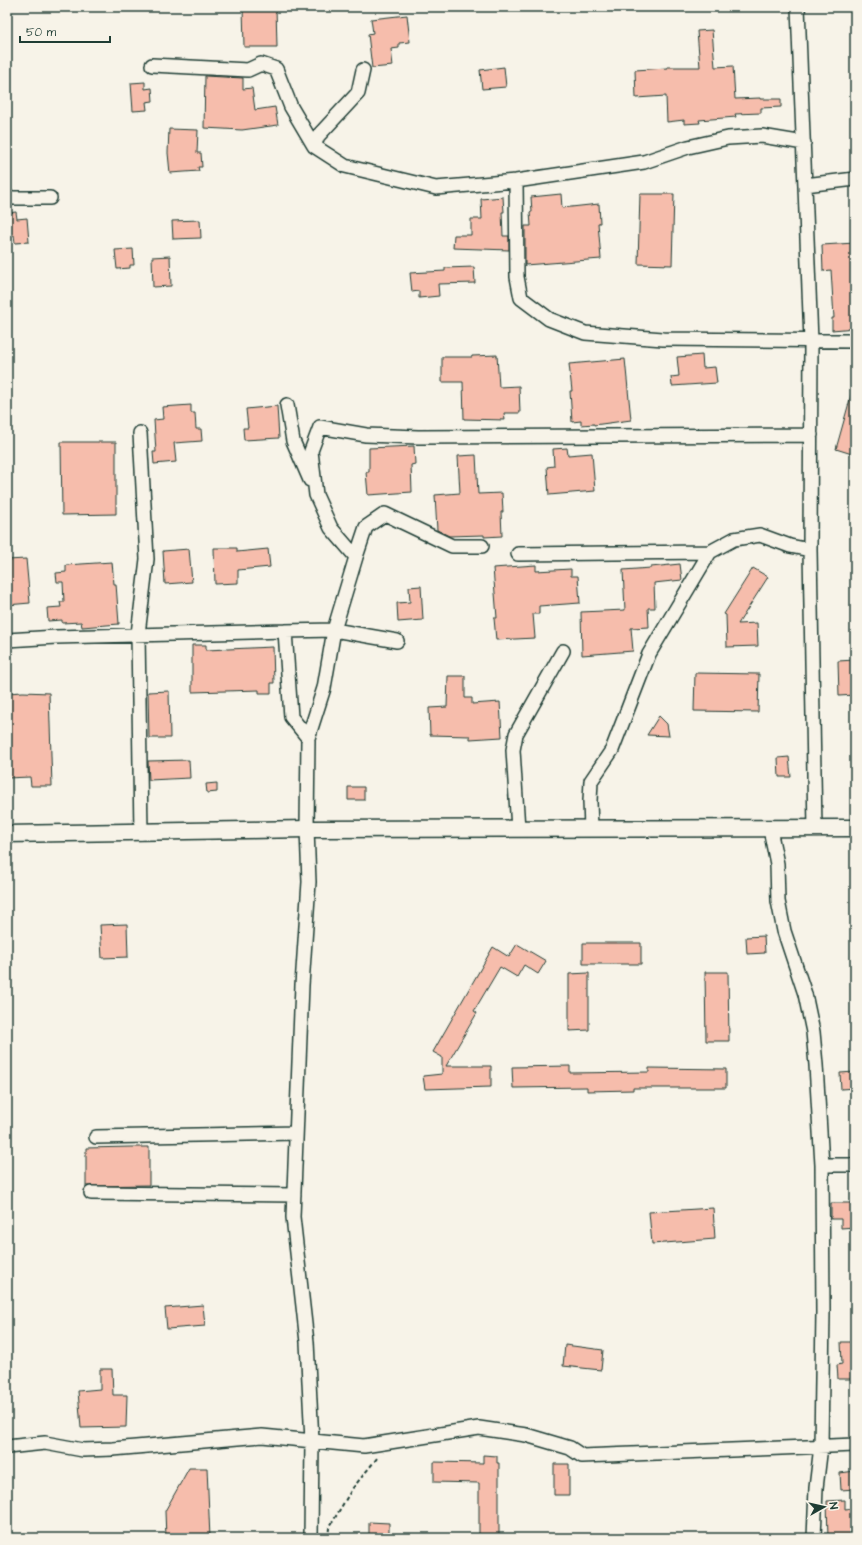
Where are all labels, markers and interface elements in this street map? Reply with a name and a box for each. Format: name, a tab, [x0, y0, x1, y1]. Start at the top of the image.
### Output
scale bar	[20, 18, 110, 44]
text: 50 m	[26, 24, 57, 41]
north arrow	[804, 1487, 844, 1527]
text: N	[825, 1501, 841, 1510]

